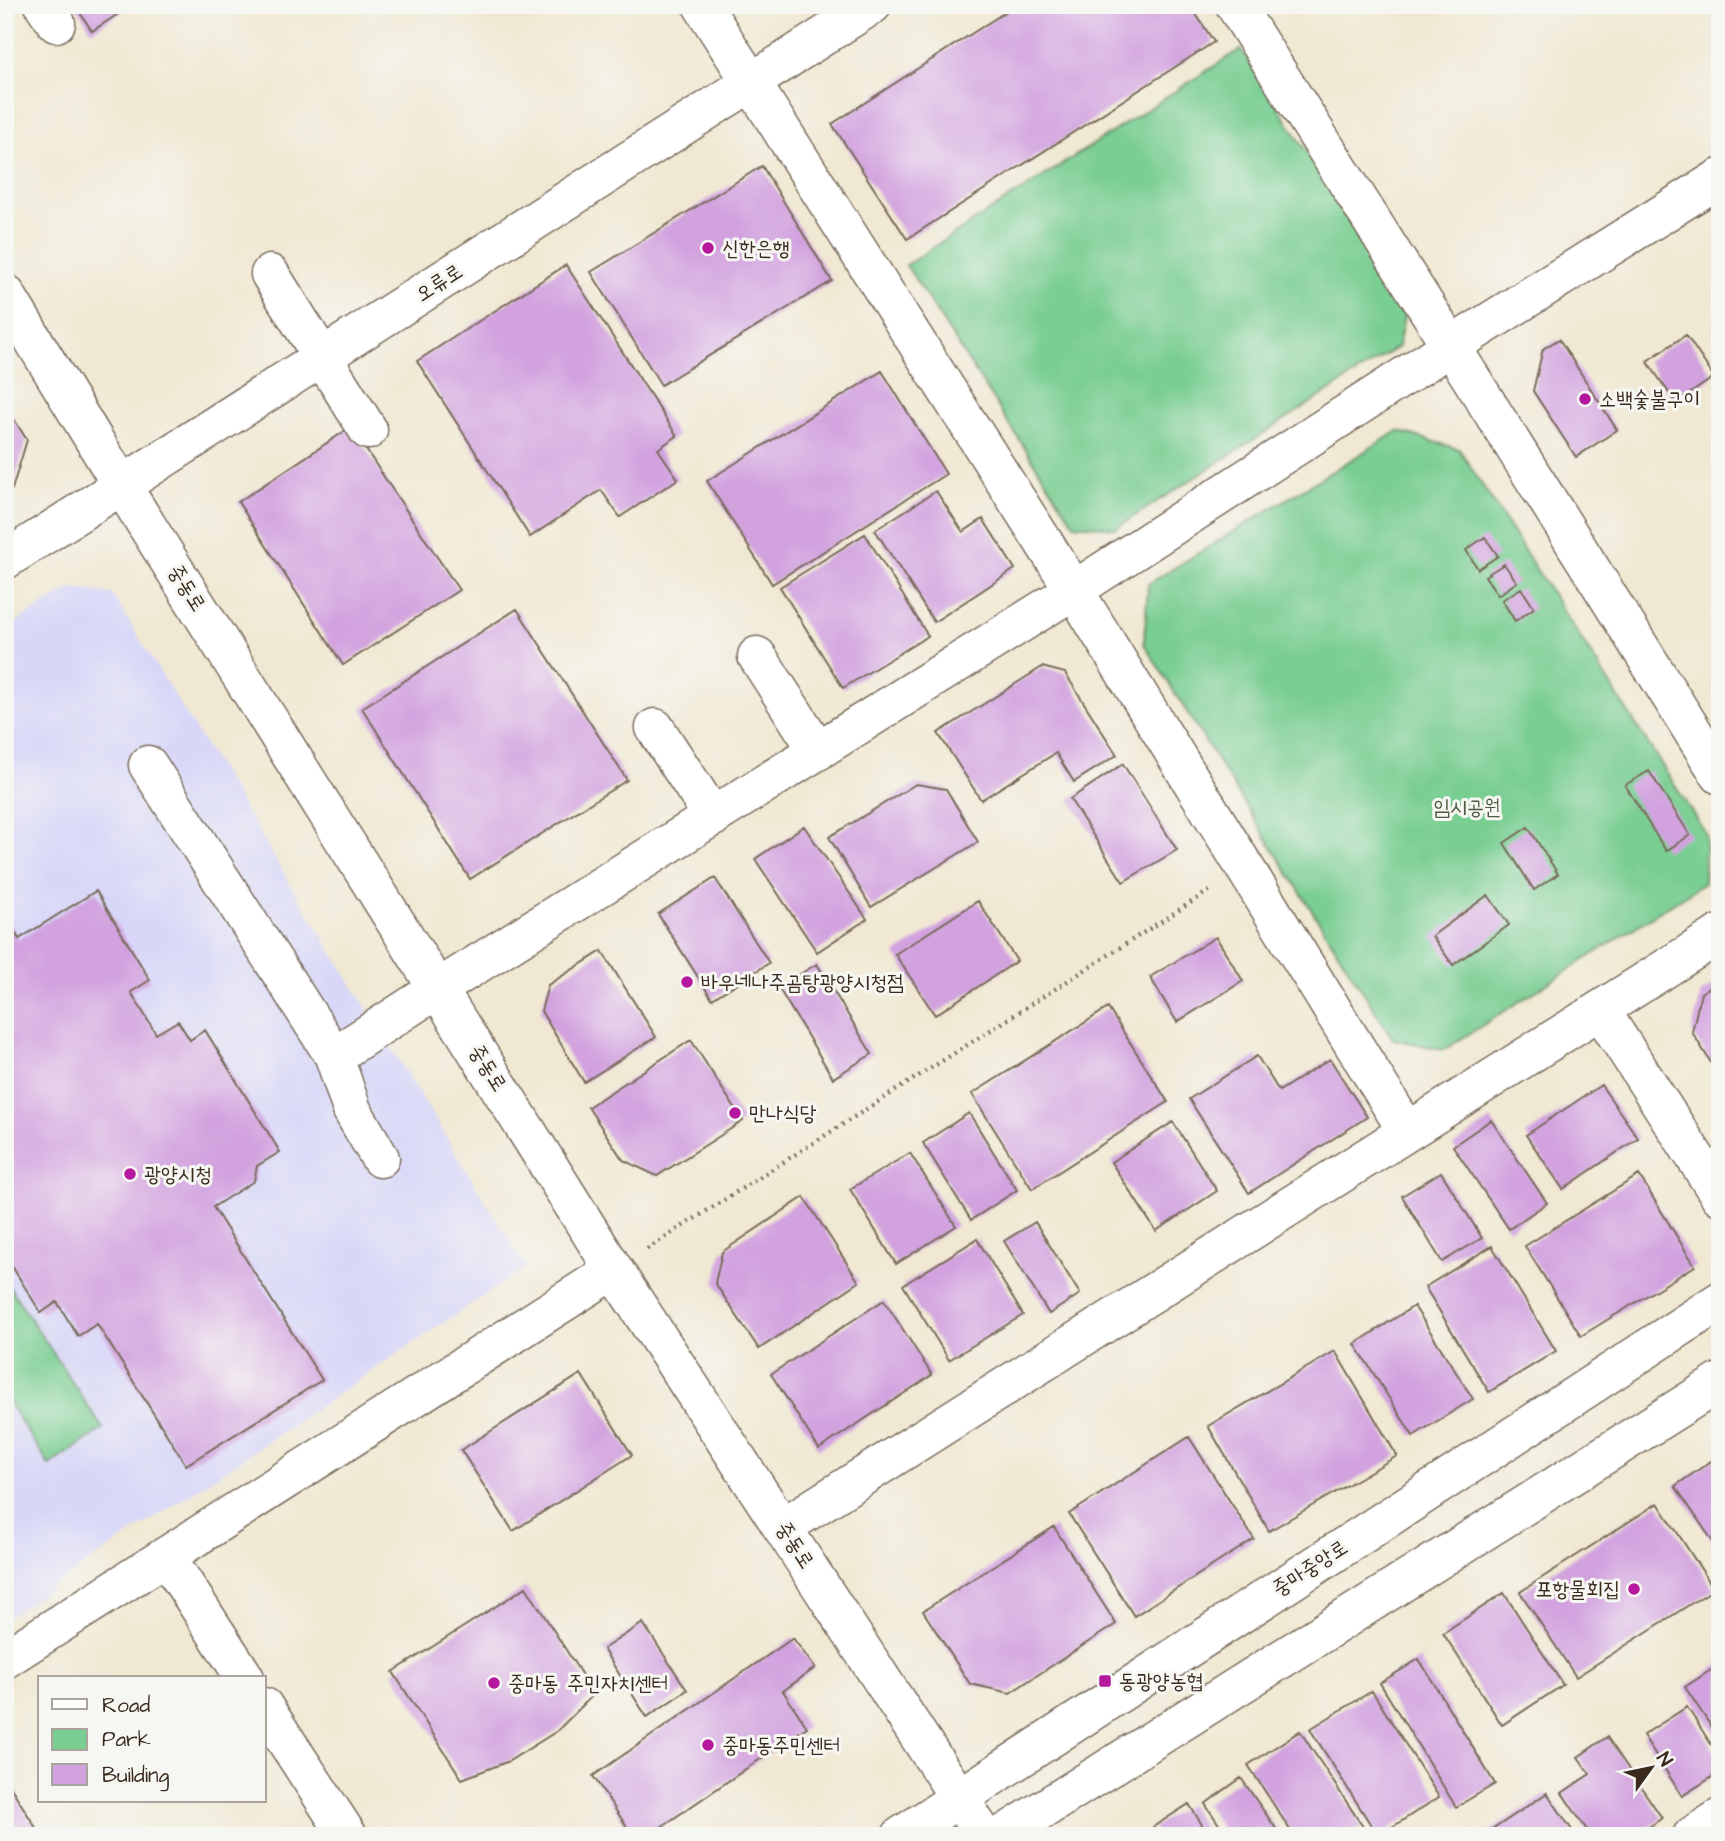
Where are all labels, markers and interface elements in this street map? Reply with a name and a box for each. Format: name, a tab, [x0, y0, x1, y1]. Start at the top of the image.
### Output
place label: 신한은행	[722, 234, 790, 263]
marker: 신한은행	[700, 240, 716, 256]
street label: 오류로	[410, 257, 468, 309]
place label: 소백숯불구이	[1599, 385, 1700, 414]
marker: 소백숯불구이	[1577, 391, 1593, 407]
street label: 중동로	[161, 559, 213, 617]
park label: 임시공원	[1433, 793, 1501, 822]
place label: 바우네나주곰탕광양시청점	[701, 968, 904, 997]
marker: 바우네나주곰탕광양시청점	[679, 974, 695, 990]
street label: 중동로	[462, 1039, 514, 1097]
place label: 만나식당	[749, 1099, 817, 1128]
marker: 만나식당	[727, 1105, 743, 1121]
place label: 광양시청	[144, 1160, 212, 1189]
marker: 광양시청	[122, 1166, 138, 1182]
street label: 중동로	[769, 1516, 821, 1574]
street label: 중마중앙로	[1267, 1533, 1353, 1603]
place label: 포항물회집	[1536, 1575, 1620, 1604]
marker: 포항물회집	[1626, 1581, 1642, 1597]
place label: 동광양농협	[1119, 1667, 1204, 1696]
place label: 중마동 주민자치센터	[508, 1669, 669, 1698]
marker: 동광양농협	[1097, 1673, 1113, 1689]
marker: 중마동 주민자치센터	[486, 1675, 502, 1691]
legend	[38, 1676, 266, 1802]
text: Road	[102, 1691, 150, 1720]
text: Park	[102, 1725, 151, 1754]
place label: 중마동주민센터	[722, 1731, 840, 1760]
north arrow	[1616, 1732, 1686, 1802]
marker: 중마동주민센터	[700, 1737, 716, 1753]
text: N	[1649, 1747, 1679, 1772]
text: Building	[102, 1761, 170, 1792]

